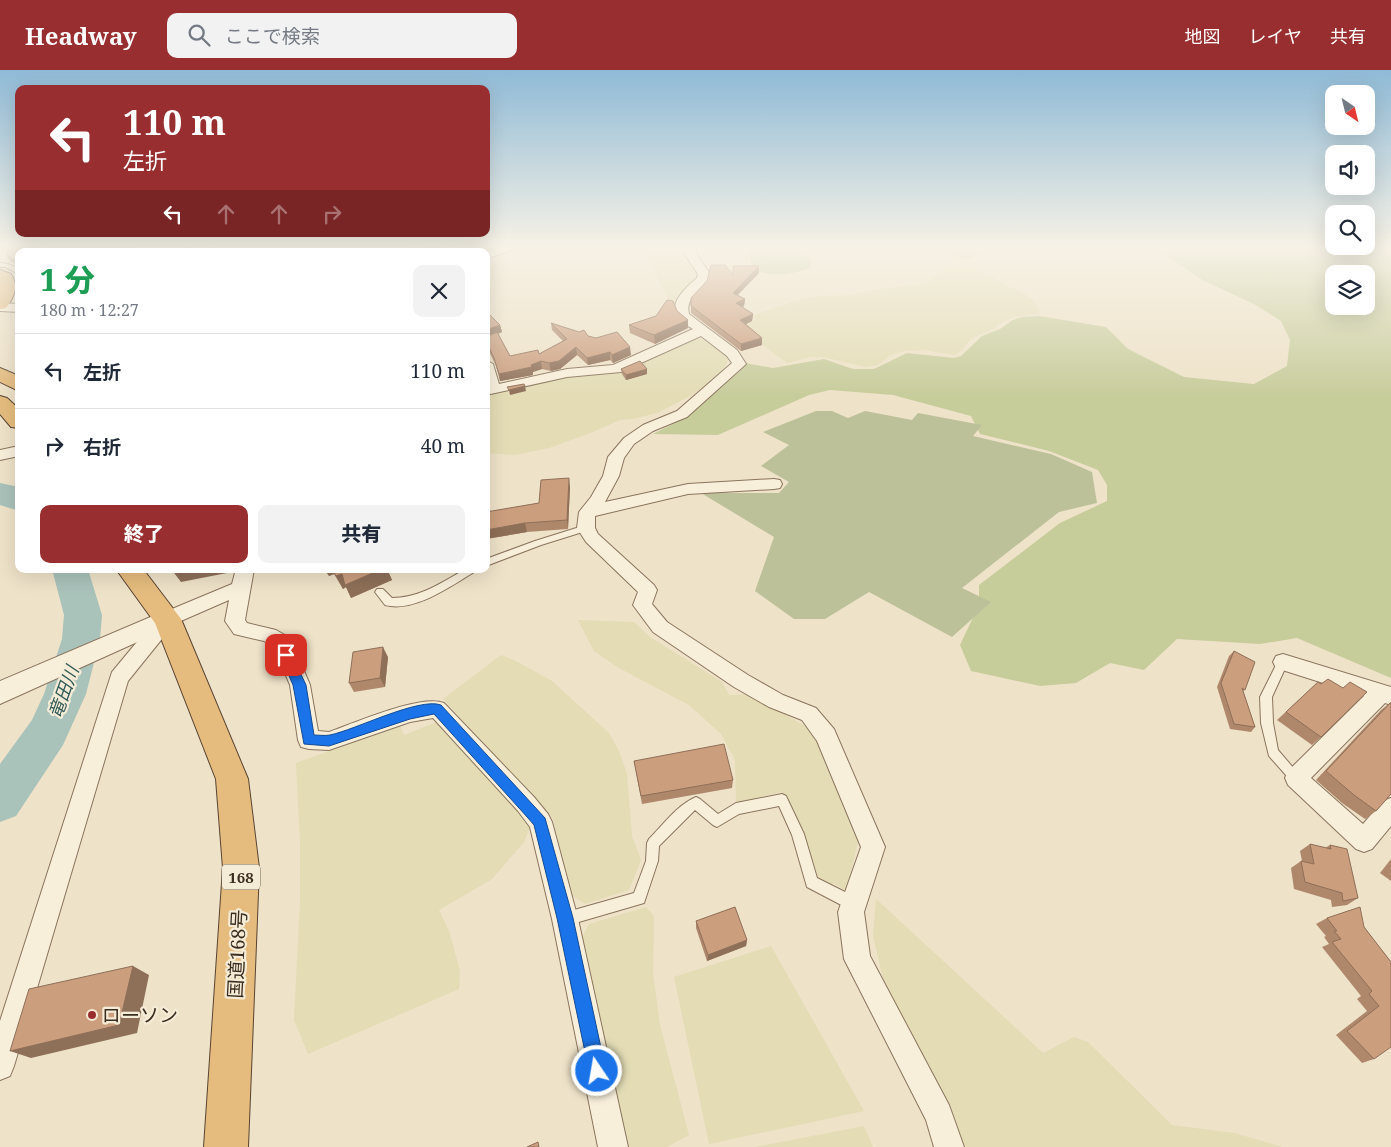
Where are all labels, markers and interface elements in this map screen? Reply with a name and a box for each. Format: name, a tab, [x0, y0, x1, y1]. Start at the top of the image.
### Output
search box	[167, 13, 517, 58]
text: Headway	[25, 19, 137, 52]
icon: search	[185, 21, 213, 49]
text: ここで検索	[225, 23, 320, 49]
text: 地図	[1185, 24, 1221, 48]
text: レイヤ	[1249, 24, 1302, 48]
text: 共有	[1330, 24, 1366, 48]
north arrow	[1325, 85, 1375, 135]
map controls	[1325, 85, 1375, 315]
text: 110 m	[123, 98, 226, 145]
icon: left	[40, 105, 105, 170]
text: 左折	[123, 145, 167, 175]
button: sound	[1325, 145, 1375, 195]
icon: left	[159, 200, 187, 228]
icon: ahead	[212, 200, 240, 228]
icon: ahead	[265, 200, 293, 228]
icon: right	[318, 200, 346, 228]
button: search	[1325, 205, 1375, 255]
text: 1 分	[40, 259, 95, 300]
button: close	[413, 265, 465, 317]
button: layers	[1325, 265, 1375, 315]
text: 180 m · 12:27	[40, 299, 139, 321]
icon: left	[40, 357, 68, 385]
text: 110 m	[410, 358, 465, 384]
text: 左折	[83, 359, 121, 385]
icon: right	[40, 432, 68, 460]
text: 40 m	[421, 433, 465, 459]
text: 右折	[83, 434, 121, 460]
button: 終了	[40, 505, 248, 563]
button: 共有	[258, 505, 465, 563]
pin	[265, 634, 307, 676]
icon: arrive	[272, 641, 300, 669]
water label: 竜田川	[42, 661, 84, 721]
road number: 168	[222, 864, 260, 890]
street label: 国道168号	[222, 909, 252, 999]
place label: ローソン	[102, 1002, 178, 1028]
marker: ローソン	[86, 1009, 98, 1021]
position arrow	[570, 1044, 622, 1096]

